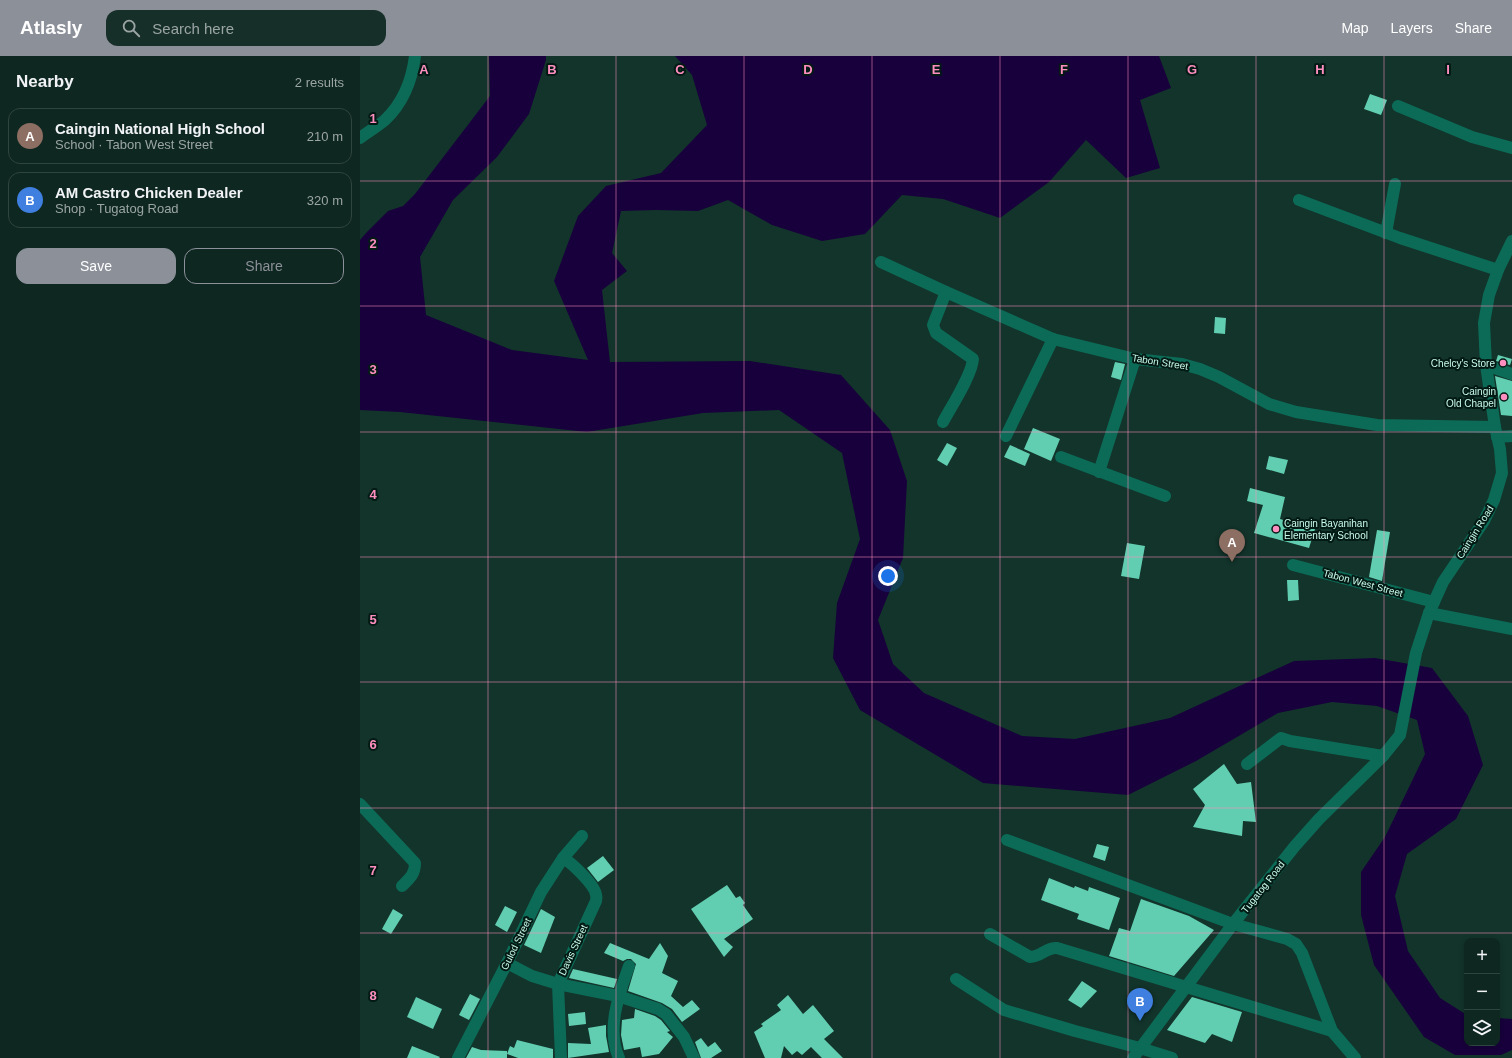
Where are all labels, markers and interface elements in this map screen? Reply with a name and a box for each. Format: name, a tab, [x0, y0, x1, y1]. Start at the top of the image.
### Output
search box	[106, 10, 386, 46]
text: Atlasly	[20, 17, 82, 38]
icon: search	[120, 17, 142, 39]
text: Search here	[152, 20, 234, 37]
text: Map	[1341, 20, 1369, 36]
text: Layers	[1391, 20, 1433, 36]
text: Share	[1455, 20, 1492, 36]
text: A	[419, 62, 429, 77]
text: B	[547, 62, 557, 77]
text: C	[675, 62, 685, 77]
text: D	[803, 62, 813, 77]
text: E	[932, 62, 941, 77]
text: F	[1060, 62, 1068, 77]
text: G	[1187, 62, 1197, 77]
text: H	[1315, 62, 1325, 77]
text: I	[1446, 62, 1450, 77]
text: Nearby	[16, 72, 74, 91]
text: 2 results	[295, 75, 344, 90]
text: 1	[369, 111, 377, 126]
text: Caingin National High School	[55, 120, 265, 137]
text: A	[25, 129, 35, 144]
text: 210 m	[307, 129, 343, 144]
text: School · Tabon West Street	[55, 137, 213, 152]
text: AM Castro Chicken Dealer	[55, 184, 243, 201]
text: B	[25, 193, 35, 208]
text: 320 m	[307, 193, 343, 208]
text: Shop · Tugatog Road	[55, 201, 179, 216]
text: 2	[369, 236, 377, 251]
button: Save	[16, 248, 176, 284]
button: Share	[184, 248, 344, 284]
street label: Tabon Street	[1131, 352, 1189, 372]
place label: Chelcy's Store	[1431, 358, 1495, 369]
marker: Chelcy's Store	[1498, 358, 1508, 368]
text: 3	[369, 362, 377, 377]
place label: Caingin Old Chapel	[1446, 386, 1496, 409]
marker: Caingin Old Chapel	[1499, 392, 1509, 402]
text: 4	[369, 487, 377, 502]
street label: Caingin Road	[1454, 503, 1496, 561]
place label: Caingin Bayanihan Elementary School	[1284, 518, 1368, 541]
marker: Caingin Bayanihan Elementary School	[1271, 524, 1281, 534]
pin: A	[1219, 529, 1245, 562]
your location	[878, 566, 898, 586]
street label: Tabon West Street	[1322, 567, 1404, 599]
text: 5	[369, 612, 377, 627]
text: 6	[369, 737, 377, 752]
street label: Tugatog Road	[1239, 859, 1287, 915]
text: 7	[369, 863, 377, 878]
street label: Gulod Street	[499, 916, 533, 972]
street label: Davis Street	[557, 923, 590, 977]
map controls	[1464, 938, 1500, 1046]
button: +	[1464, 938, 1500, 974]
button: −	[1464, 974, 1500, 1010]
text: 8	[369, 988, 377, 1003]
pin: B	[1127, 988, 1153, 1021]
button: layers	[1464, 1010, 1500, 1046]

